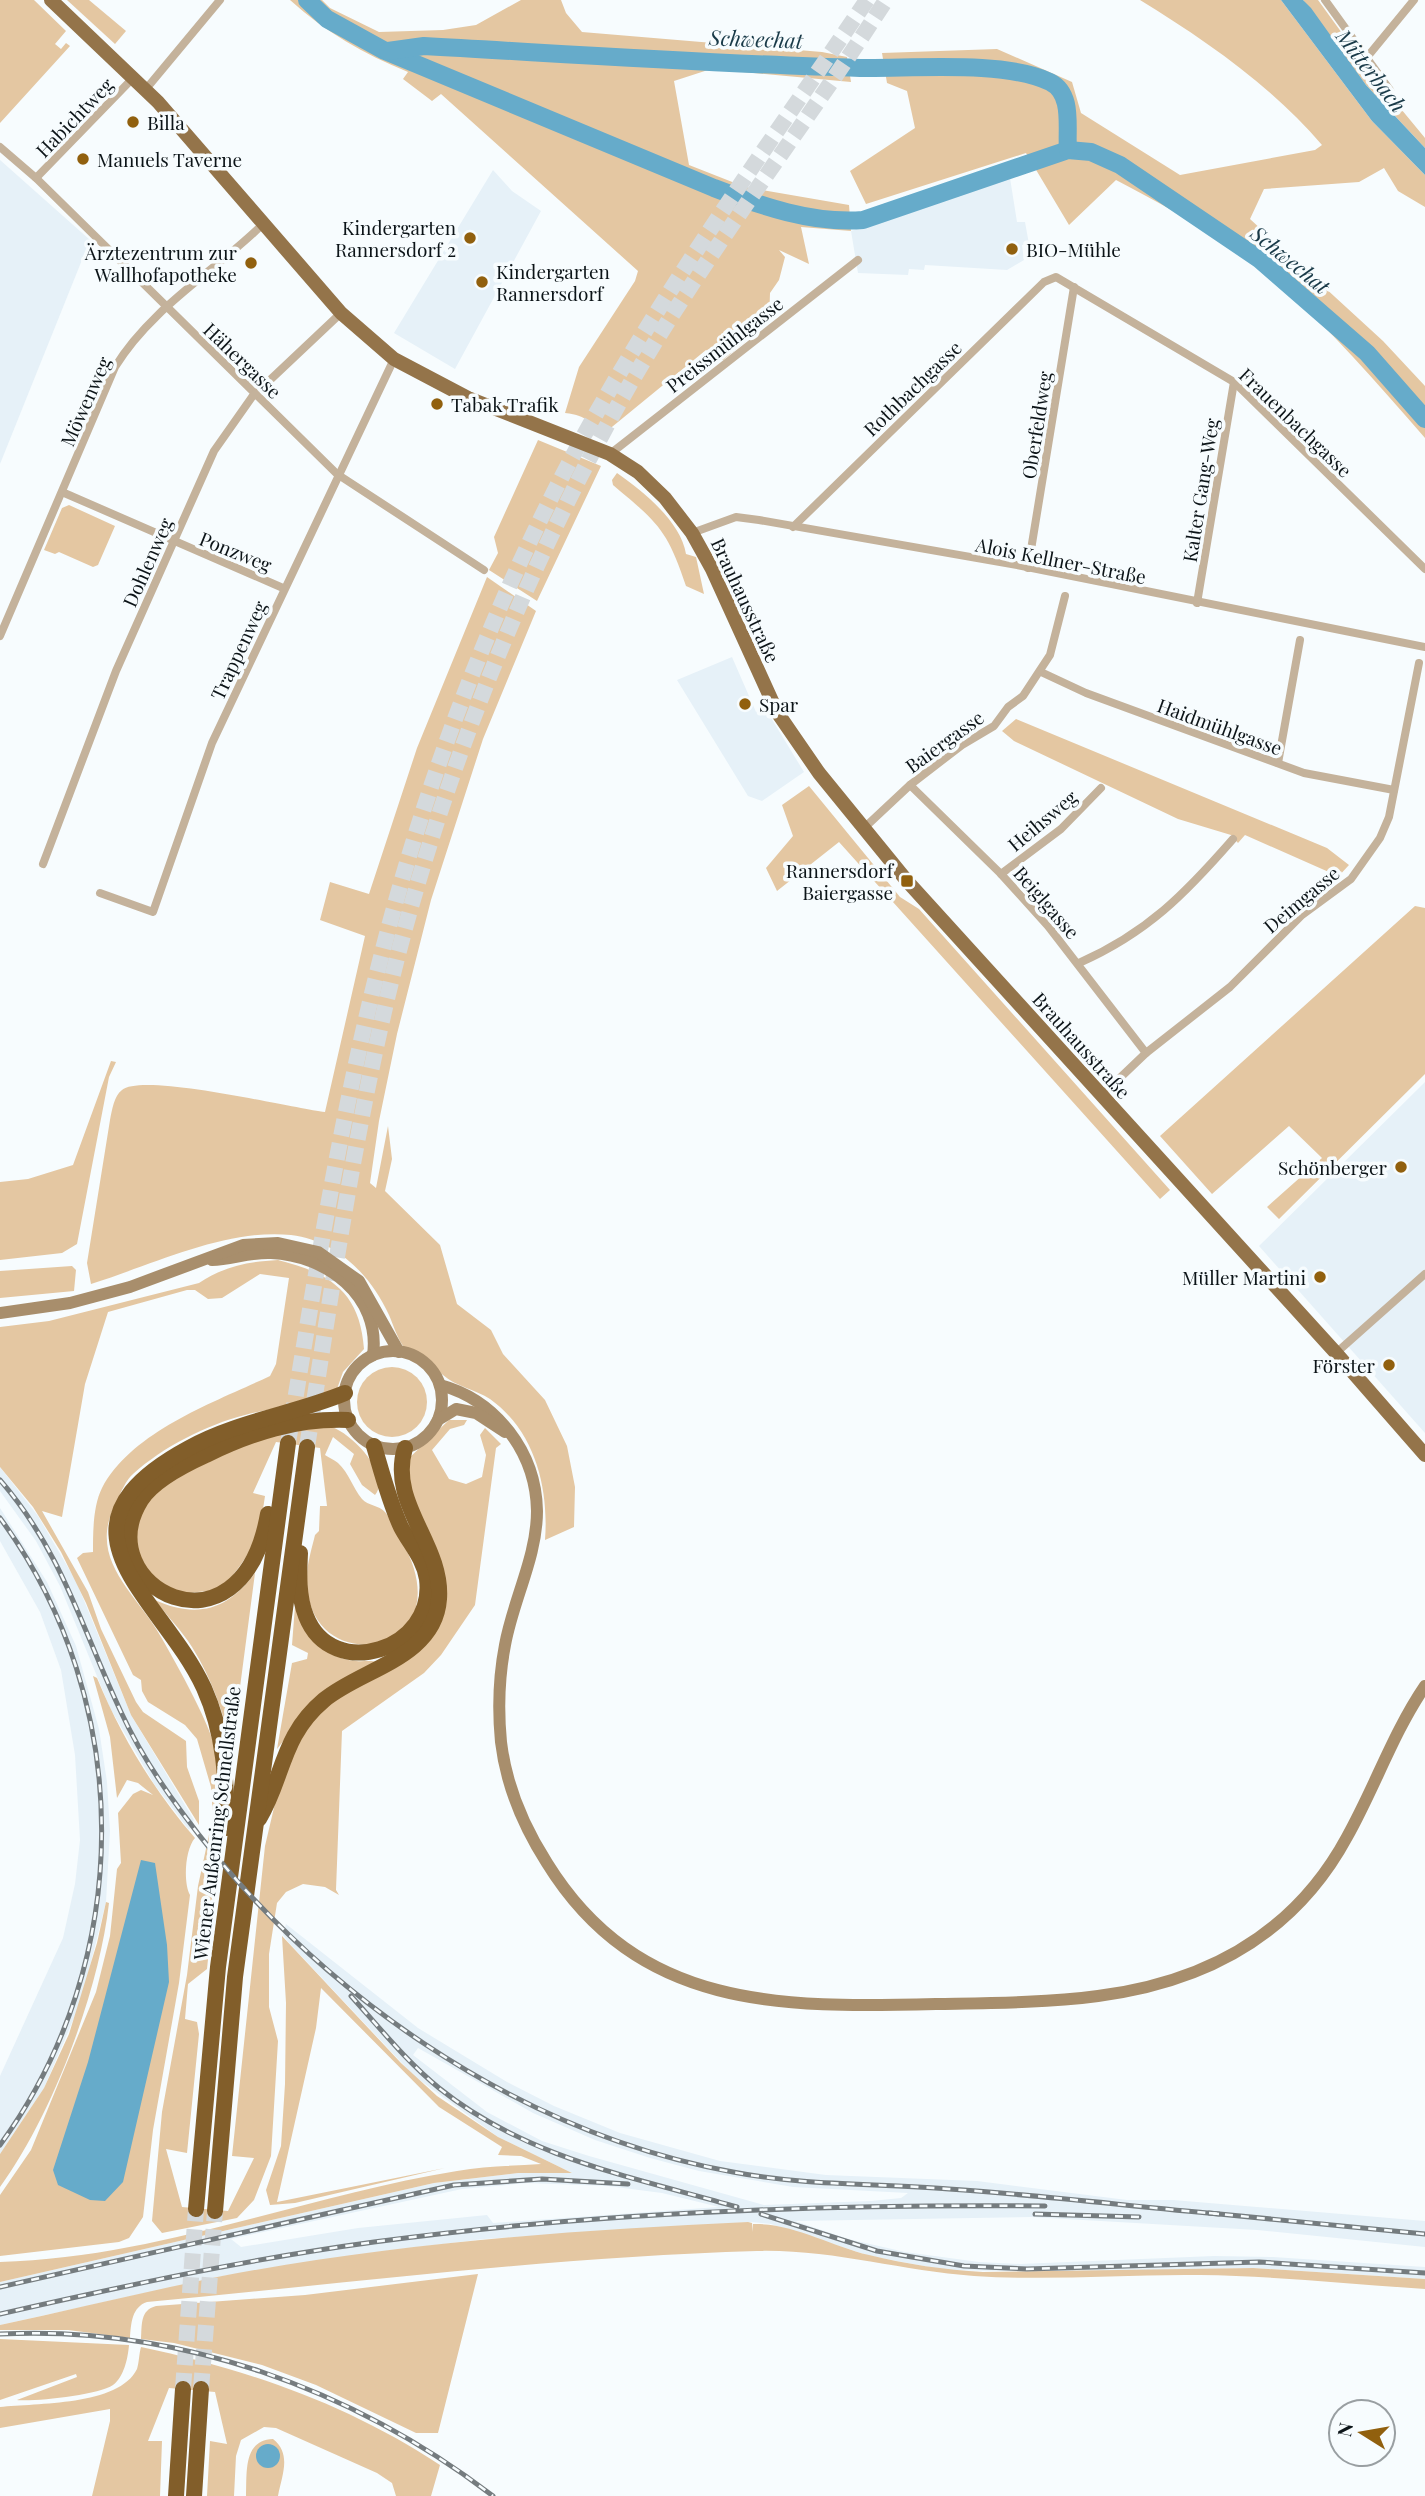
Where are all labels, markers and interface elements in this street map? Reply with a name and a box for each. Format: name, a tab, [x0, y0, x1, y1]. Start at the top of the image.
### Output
water label: Schwechat	[708, 22, 804, 54]
water label: Mitterbach	[1330, 22, 1413, 117]
street label: Habichtweg	[29, 72, 119, 162]
place label: Billa	[147, 109, 185, 135]
marker: Billa	[125, 114, 141, 130]
place label: Manuels Taverne	[97, 146, 242, 172]
marker: Manuels Taverne	[75, 151, 91, 167]
place label: Kindergarten Rannersdorf 2	[335, 214, 457, 262]
water label: Schwechat	[1245, 218, 1337, 300]
marker: Kindergarten Rannersdorf 2	[462, 230, 478, 246]
place label: BIO-Mühle	[1026, 236, 1121, 262]
place label: Ärztezentrum zur Wallhofapotheke	[84, 239, 238, 287]
marker: BIO-Mühle	[1004, 241, 1020, 257]
marker: Ärztezentrum zur Wallhofapotheke	[243, 255, 259, 271]
place label: Kindergarten Rannersdorf	[496, 258, 611, 306]
marker: Kindergarten Rannersdorf	[474, 274, 490, 290]
street label: Preissmühlgasse	[660, 290, 788, 398]
street label: Hähergasse	[198, 316, 288, 404]
street label: Rothbachgasse	[857, 335, 967, 441]
street label: Möwenweg	[54, 352, 116, 450]
street label: Frauenbachgasse	[1234, 362, 1358, 482]
street label: Oberfeldweg	[1015, 369, 1057, 481]
place label: Tabak Trafik	[451, 391, 559, 417]
marker: Tabak Trafik	[429, 396, 445, 412]
street label: Kalter Gang-Weg	[1176, 416, 1224, 564]
street label: Dohlenweg	[116, 513, 178, 611]
street label: Ponzweg	[196, 525, 276, 577]
street label: Alois Kellner-Straße	[972, 531, 1149, 589]
street label: Brauhausstraße	[706, 533, 786, 667]
street label: Trappenweg	[204, 596, 272, 704]
place label: Spar	[759, 691, 799, 717]
street label: Haidmühlgasse	[1154, 691, 1286, 761]
marker: Spar	[737, 696, 753, 712]
street label: Baiergasse	[900, 704, 988, 778]
street label: Heihsweg	[1002, 783, 1082, 857]
place label: Rannersdorf Baiergasse	[786, 857, 895, 905]
street label: Beiglgasse	[1008, 860, 1086, 944]
street label: Deimgasse	[1258, 860, 1344, 938]
marker: Rannersdorf Baiergasse	[899, 873, 915, 889]
street label: Brauhausstraße	[1027, 986, 1137, 1104]
place label: Schönberger	[1278, 1154, 1388, 1180]
marker: Schönberger	[1393, 1159, 1409, 1175]
place label: Müller Martini	[1182, 1264, 1306, 1290]
marker: Müller Martini	[1312, 1269, 1328, 1285]
place label: Förster	[1312, 1352, 1376, 1378]
marker: Förster	[1381, 1357, 1397, 1373]
street label: Wiener Außenring Schnellstraße	[186, 1685, 246, 1962]
north arrow	[1327, 2398, 1397, 2468]
text: N	[1330, 2420, 1358, 2439]

